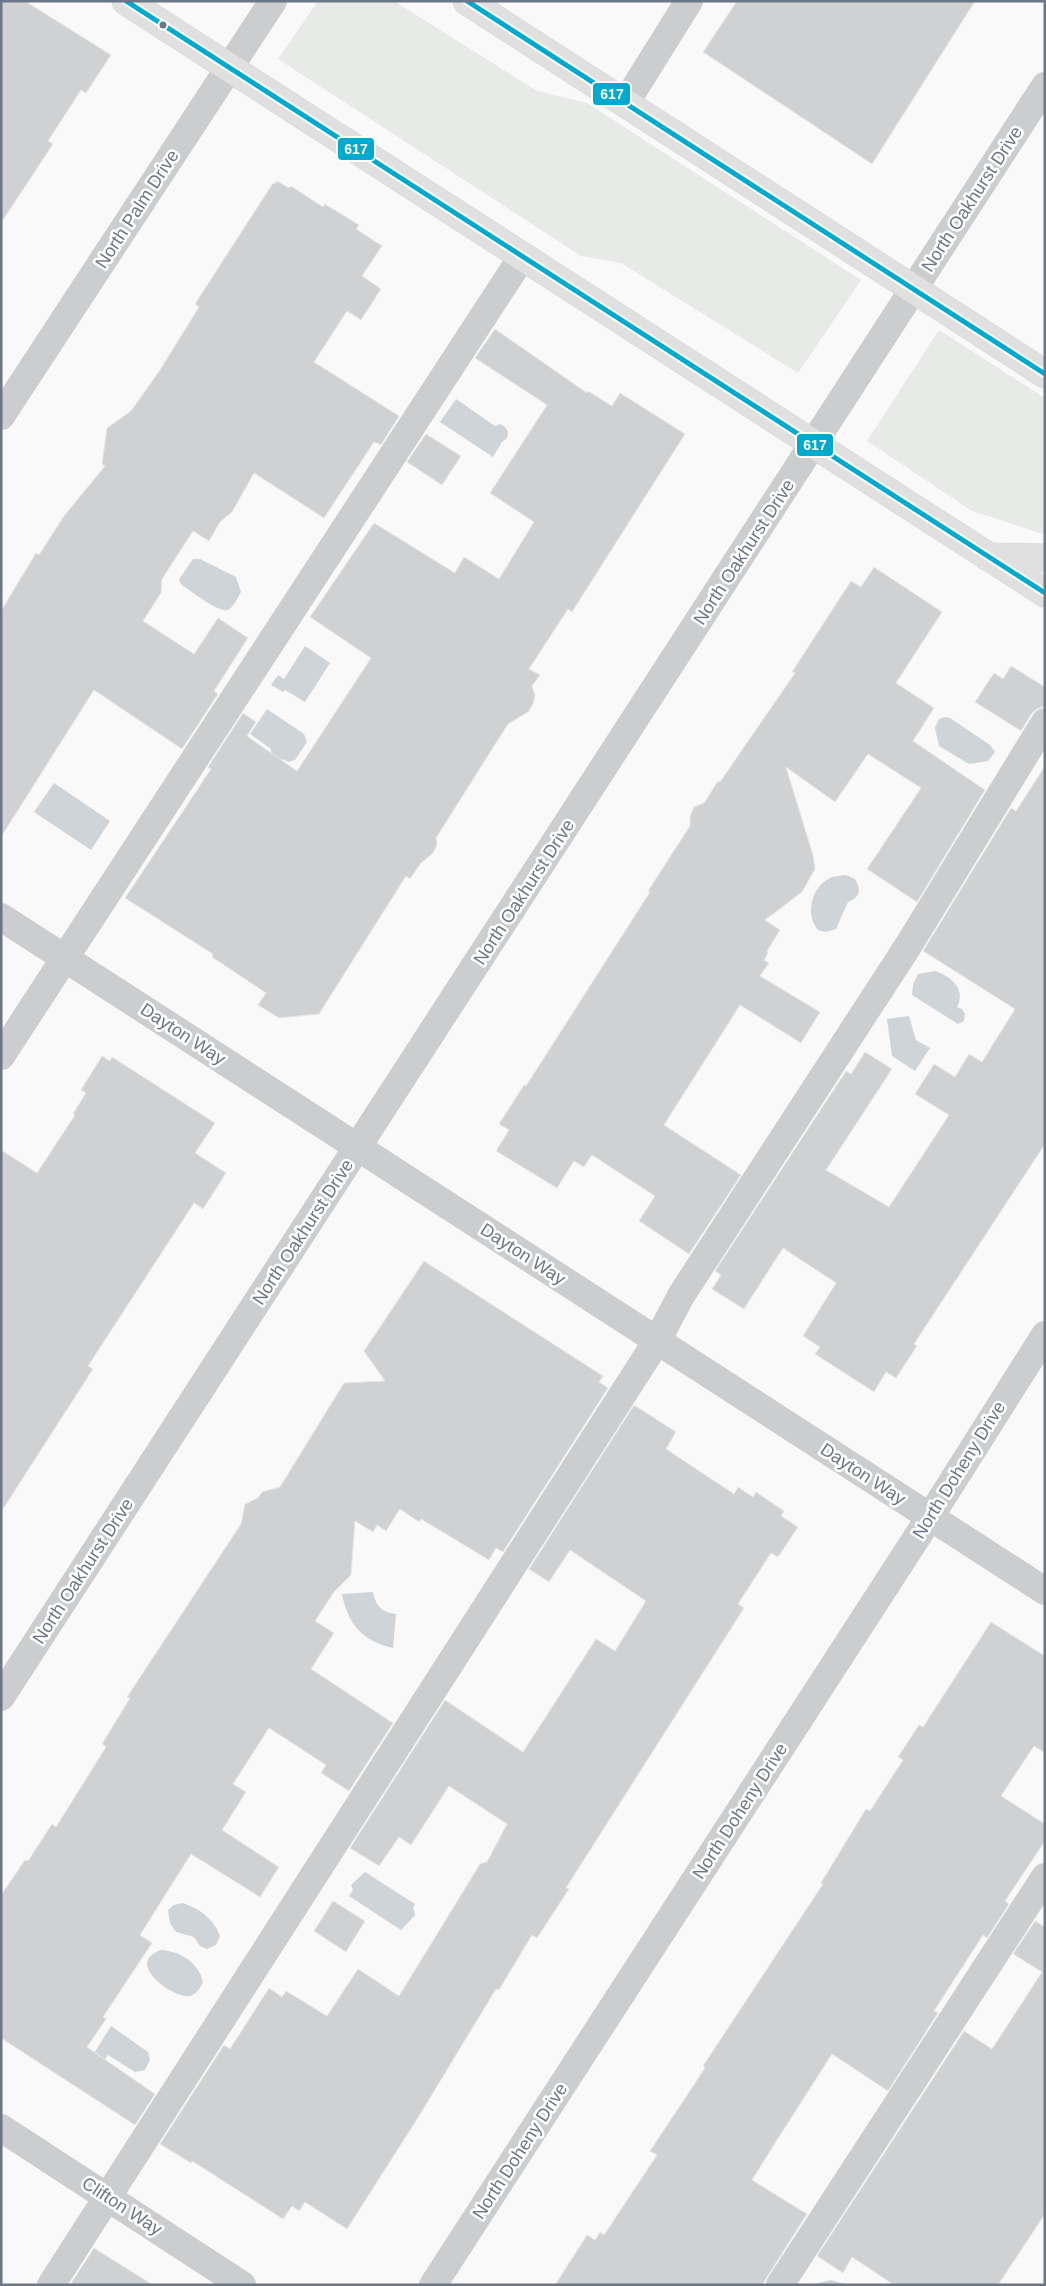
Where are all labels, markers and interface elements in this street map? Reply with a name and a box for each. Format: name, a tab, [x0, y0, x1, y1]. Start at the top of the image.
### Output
unlabelled marker	[158, 20, 168, 30]
line badge: 617	[592, 82, 631, 106]
text: 617	[600, 86, 624, 102]
street label: North Oakhurst Drive	[918, 123, 1026, 275]
line badge: 617	[337, 137, 375, 161]
text: 617	[344, 141, 368, 157]
street label: North Palm Drive	[91, 146, 183, 272]
line badge: 617	[796, 433, 834, 457]
text: 617	[803, 437, 827, 453]
street label: North Oakhurst Drive	[690, 476, 798, 628]
street label: North Oakhurst Drive	[470, 816, 578, 968]
street label: Dayton Way	[137, 999, 229, 1069]
street label: North Oakhurst Drive	[249, 1156, 357, 1308]
street label: Dayton Way	[477, 1219, 569, 1289]
street label: North Doheny Drive	[909, 1398, 1009, 1542]
street label: Dayton Way	[817, 1439, 909, 1509]
street label: North Oakhurst Drive	[29, 1495, 137, 1647]
street label: North Doheny Drive	[689, 1739, 791, 1883]
street label: North Doheny Drive	[469, 2079, 571, 2223]
street label: Clifton Way	[78, 2173, 166, 2239]

